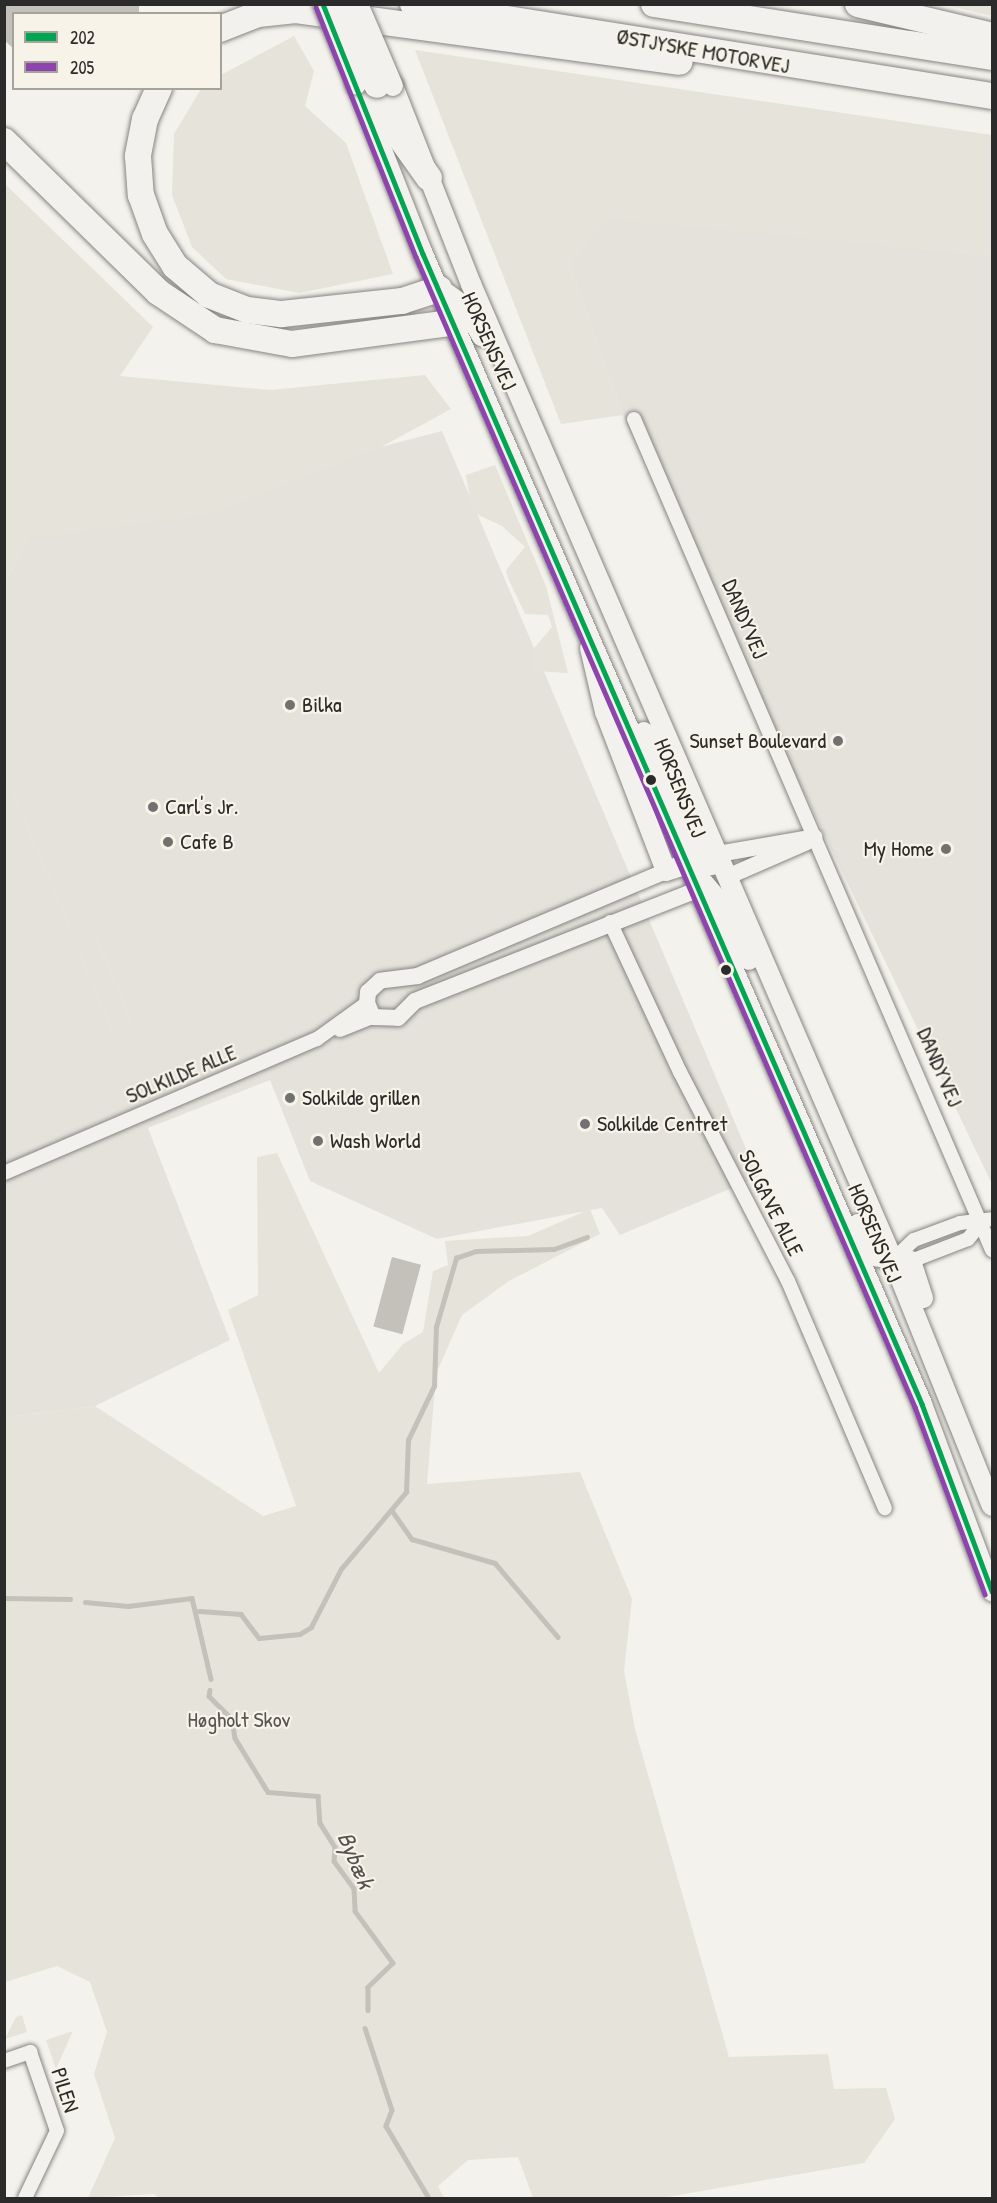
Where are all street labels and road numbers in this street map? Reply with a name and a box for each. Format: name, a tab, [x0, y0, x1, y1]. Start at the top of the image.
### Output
street label: ØSTJYSKE MOTORVEJ	[614, 23, 792, 79]
street label: HORSENSVEJ	[456, 288, 522, 394]
street label: DANDYVEJ	[717, 576, 773, 662]
street label: HORSENSVEJ	[648, 735, 712, 841]
street label: DANDYVEJ	[912, 1024, 968, 1110]
street label: SOLKILDE ALLE	[122, 1039, 240, 1109]
street label: SOLGAVE ALLE	[733, 1145, 809, 1261]
street label: HORSENSVEJ	[842, 1180, 908, 1286]
street label: PILEN	[45, 2064, 85, 2116]

